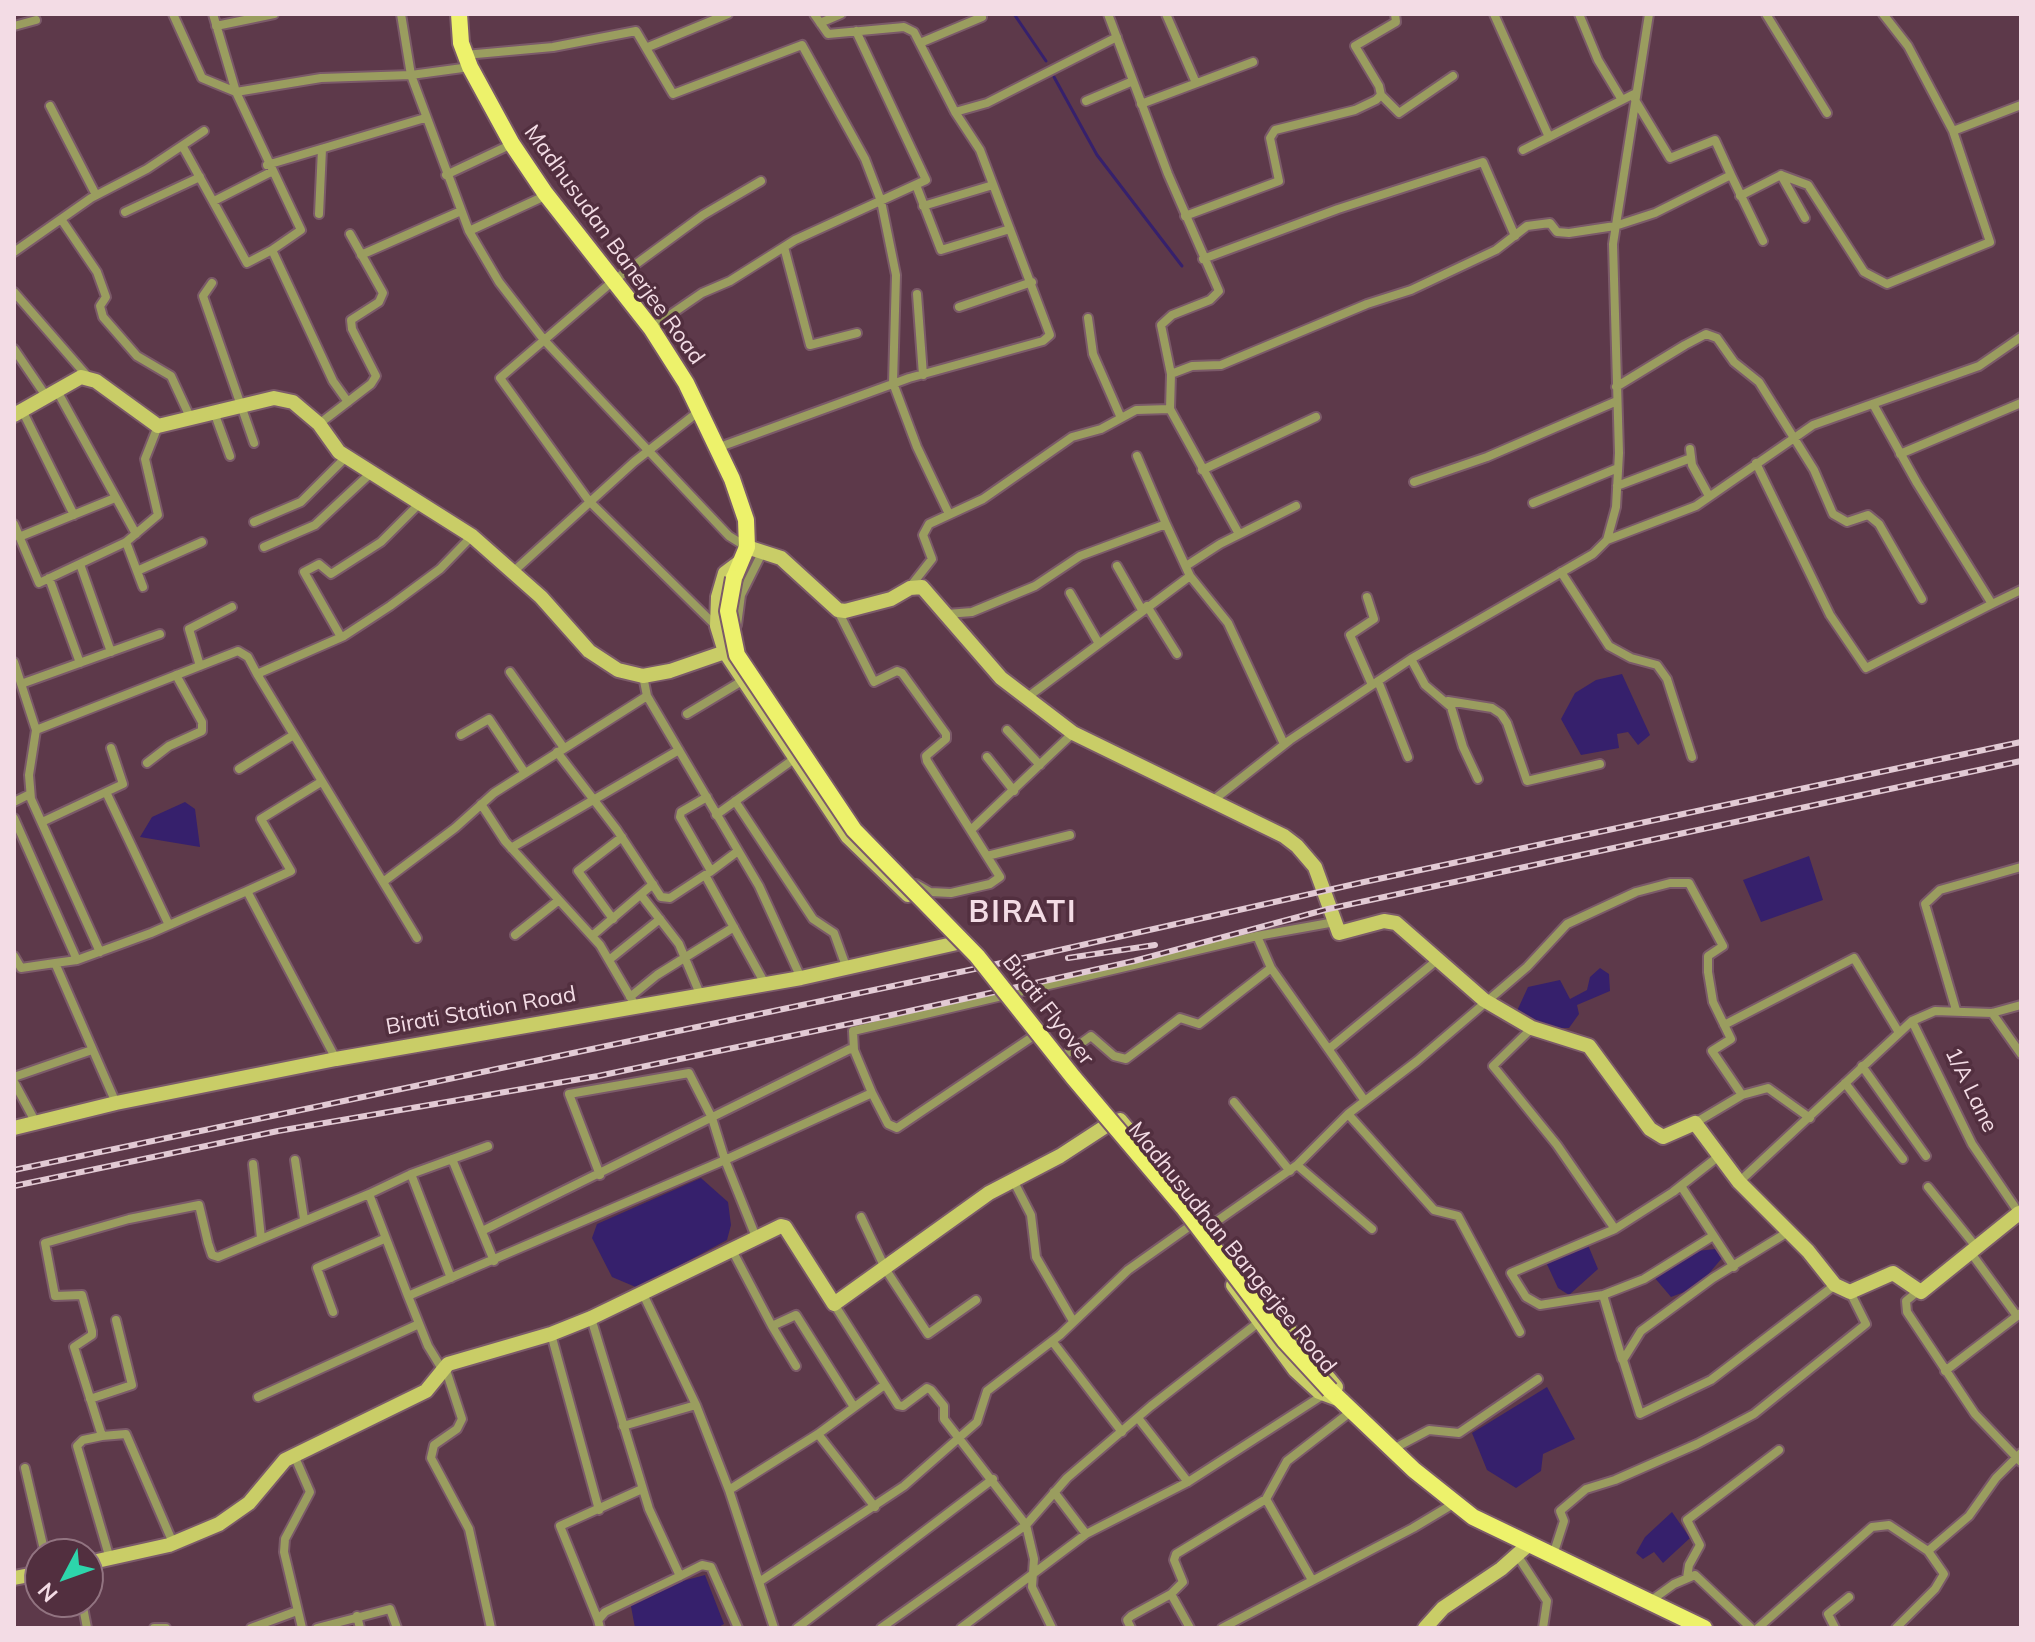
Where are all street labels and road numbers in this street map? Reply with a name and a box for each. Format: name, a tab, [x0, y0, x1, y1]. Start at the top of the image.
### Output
street label: Madhusudan Banerjee Road	[518, 120, 710, 370]
street label: Birati Flyover	[997, 949, 1099, 1071]
street label: Birati Station Road	[384, 981, 578, 1041]
street label: 1/A Lane	[1939, 1043, 2003, 1137]
street label: Madhusudhan Bangerjee Road	[1122, 1117, 1342, 1379]

